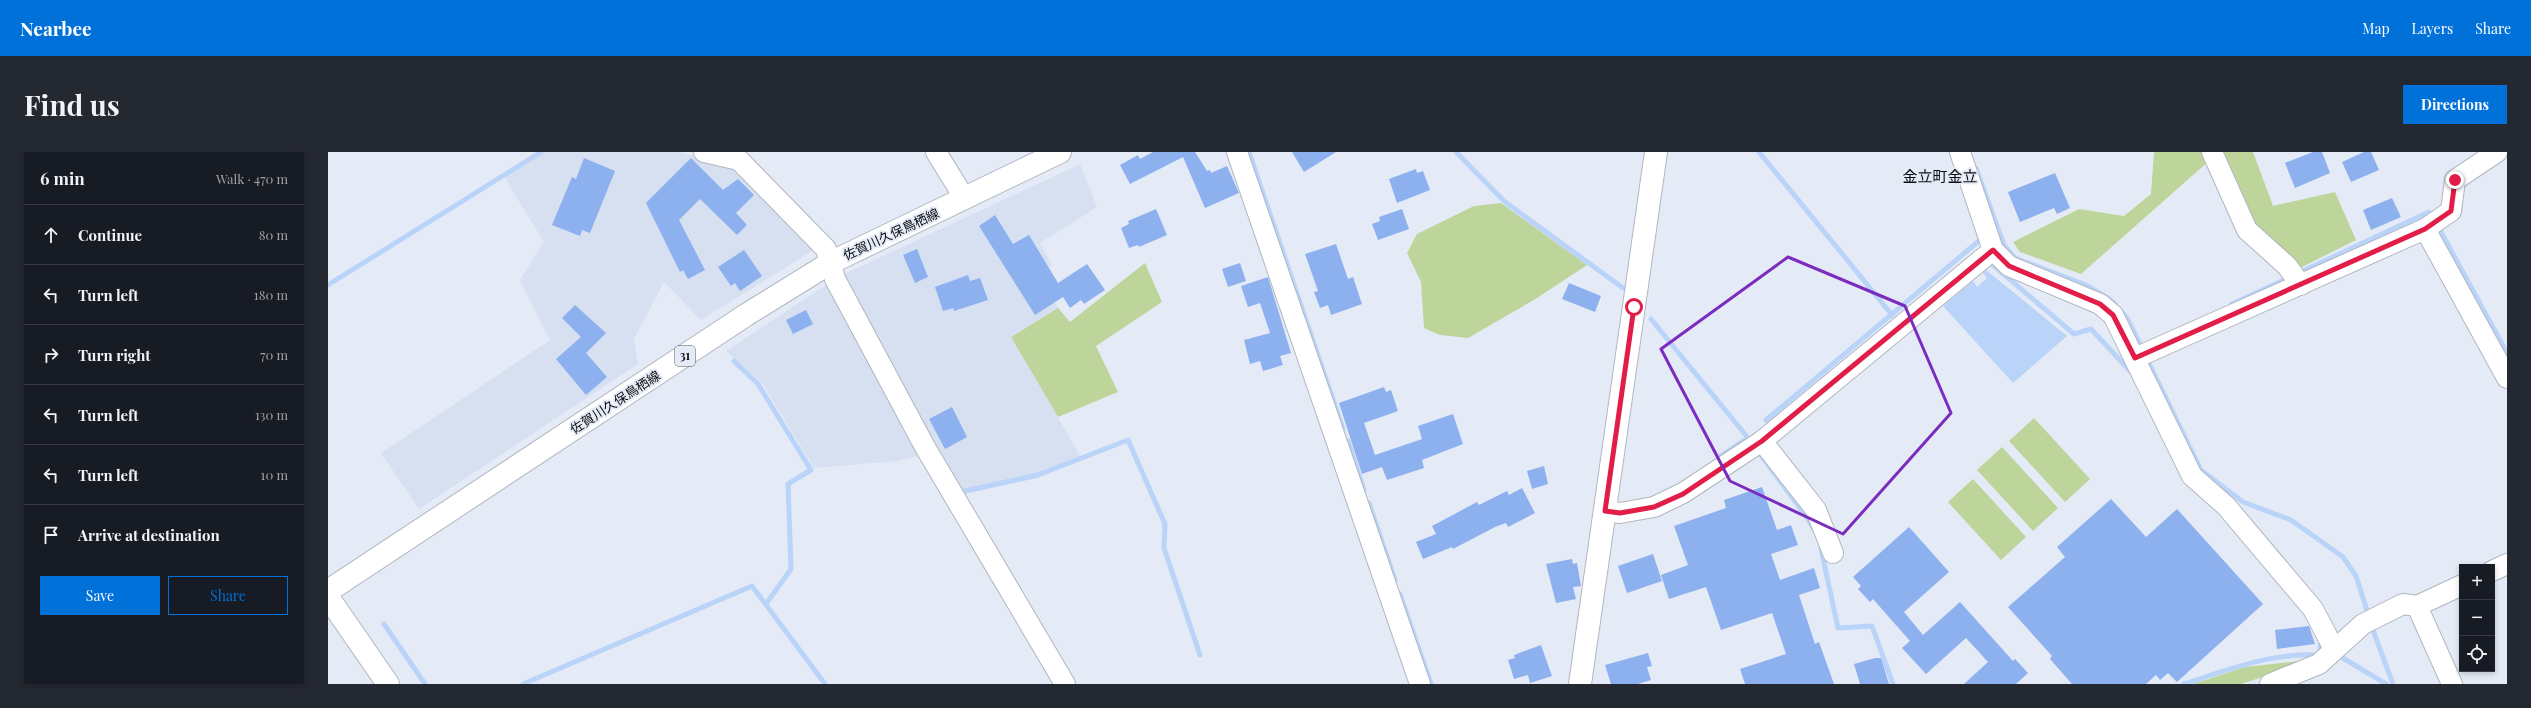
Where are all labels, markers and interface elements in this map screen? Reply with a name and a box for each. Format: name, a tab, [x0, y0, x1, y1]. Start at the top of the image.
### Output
text: Nearbee	[20, 15, 92, 41]
text: Map	[2362, 19, 2390, 38]
text: Layers	[2412, 19, 2453, 38]
text: Share	[2475, 19, 2511, 38]
button: Directions	[2403, 85, 2507, 124]
text: Find us	[24, 86, 120, 123]
district label: 金立町金立	[1902, 166, 1978, 186]
text: 6 min	[40, 167, 85, 189]
text: Walk · 470 m	[216, 170, 288, 187]
route end	[2446, 171, 2464, 189]
street label: 佐賀川久保鳥栖線	[840, 204, 942, 263]
icon: ahead	[40, 224, 62, 246]
text: Continue	[78, 225, 142, 245]
text: 80 m	[259, 226, 288, 243]
icon: left	[40, 284, 62, 306]
text: Turn left	[78, 285, 139, 305]
text: 180 m	[254, 286, 288, 303]
route start	[1625, 298, 1643, 316]
icon: right	[40, 344, 62, 366]
text: Turn right	[78, 345, 151, 365]
text: 70 m	[260, 346, 288, 363]
road number: 31	[675, 346, 695, 366]
street label: 佐賀川久保鳥栖線	[566, 366, 663, 437]
icon: left	[40, 404, 62, 426]
text: Turn left	[78, 405, 139, 425]
text: 130 m	[255, 406, 288, 423]
icon: left	[40, 464, 62, 486]
text: Turn left	[78, 465, 139, 485]
text: 10 m	[261, 466, 288, 483]
icon: arrive	[40, 524, 62, 546]
text: Arrive at destination	[78, 525, 220, 545]
map controls	[2459, 564, 2495, 672]
button: +	[2459, 564, 2495, 600]
button: Save	[40, 576, 160, 615]
button: Share	[168, 576, 288, 615]
button: −	[2459, 600, 2495, 636]
button: locate	[2459, 636, 2495, 672]

